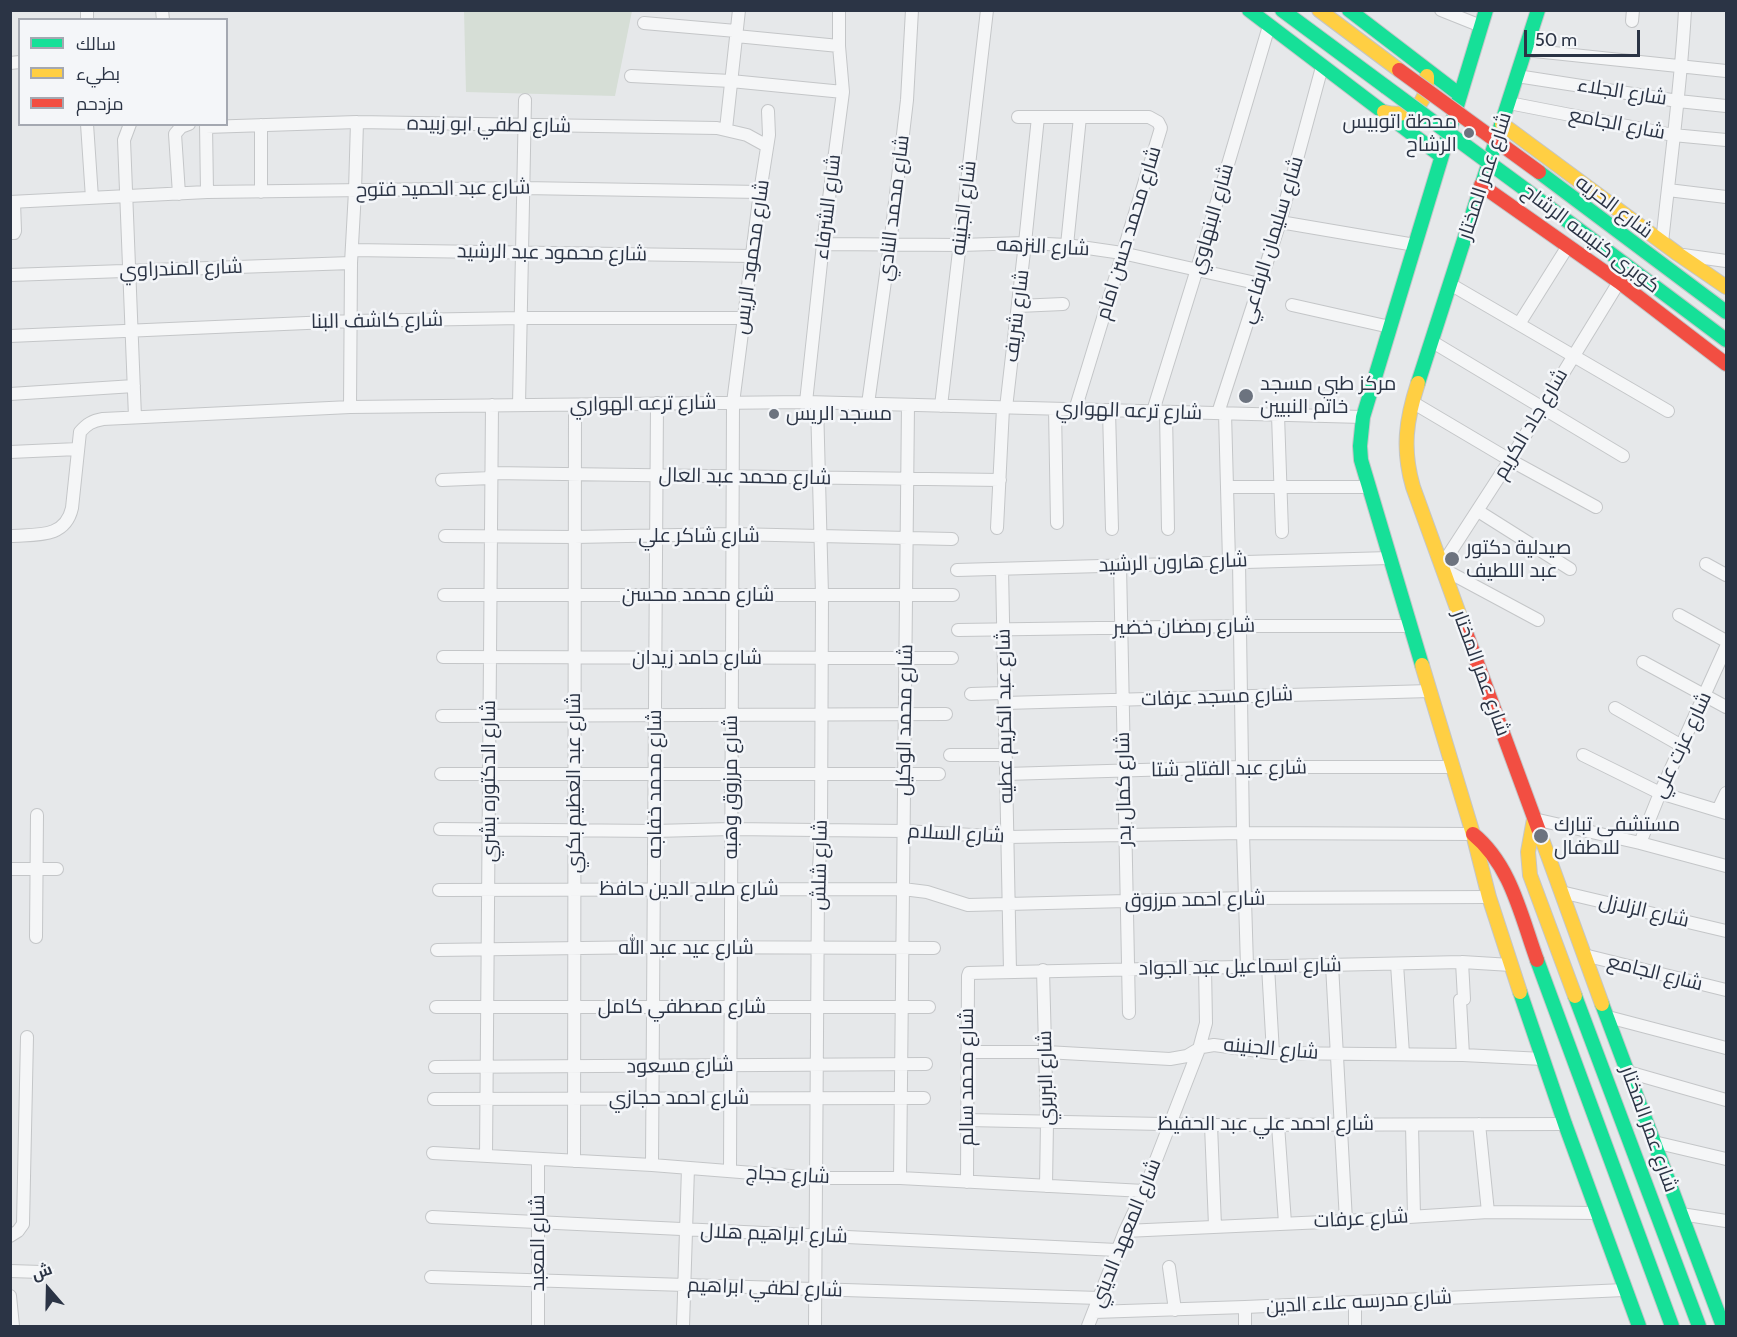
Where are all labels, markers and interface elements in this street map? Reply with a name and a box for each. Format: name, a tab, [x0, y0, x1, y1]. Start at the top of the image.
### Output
legend	[18, 18, 228, 126]
scale bar	[1527, 18, 1642, 56]
text: 50 m	[1535, 29, 1577, 51]
text: سالك	[76, 33, 116, 55]
text: بطيء	[76, 63, 120, 85]
street label: شارع الجلاء	[1575, 73, 1669, 111]
text: مزدحم	[76, 93, 124, 115]
street label: شارع الجامع	[1567, 103, 1667, 145]
street label: شارع عمر المختار	[1453, 109, 1517, 243]
place label: محطة اتوبيس الرشاح	[1343, 110, 1457, 157]
street label: شارع لطفي ابو زبيده	[407, 112, 571, 138]
marker: محطة اتوبيس الرشاح	[1462, 126, 1476, 140]
street label: شارع محمد النادي	[873, 134, 915, 282]
street label: شارع محمد حسن امام	[1091, 143, 1167, 323]
street label: شارع الشرفاء	[810, 153, 846, 261]
street label: شارع سليمان الرفاعي	[1235, 154, 1309, 326]
street label: شارع الجنينه	[946, 159, 982, 257]
street label: شارع البنهاوي	[1185, 161, 1239, 277]
street label: شارع الحريه	[1571, 170, 1657, 244]
street label: شارع عبد الحميد فتوح	[355, 175, 531, 203]
street label: شارع محمود الريس	[729, 178, 775, 336]
street label: كوبرى كنيسه الرشاح	[1517, 179, 1665, 299]
street label: شارع النزهه	[996, 233, 1090, 261]
street label: شارع محمود عبد الرشيد	[457, 239, 647, 267]
street label: شارع المندراوي	[119, 255, 243, 283]
street label: شارع شريف	[999, 268, 1035, 364]
street label: شارع كاشف البنا	[311, 308, 443, 334]
street label: شارع جاد الكريم	[1489, 364, 1573, 484]
place label: مركز طبي مسجد خاتم النبيين	[1260, 372, 1396, 419]
marker: مركز طبي مسجد خاتم النبيين	[1237, 387, 1255, 405]
street label: شارع ترعه الهواري	[569, 391, 717, 417]
street label: شارع ترعه الهواري	[1055, 396, 1203, 426]
place label: مسجد الريس	[786, 402, 892, 426]
marker: مسجد الريس	[767, 407, 781, 421]
street label: شارع محمد عبد العال	[659, 463, 831, 491]
street label: شارع شاكر علي	[638, 524, 760, 548]
place label: صيدلية دكتور عبد اللطيف	[1466, 536, 1571, 583]
street label: شارع هارون الرشيد	[1098, 548, 1248, 578]
marker: صيدلية دكتور عبد اللطيف	[1443, 550, 1461, 568]
street label: شارع محمد محسن	[622, 583, 774, 607]
street label: شارع عمر المختار	[1447, 607, 1515, 739]
street label: شارع رمضان خضير	[1113, 614, 1255, 640]
street label: شارع عبد الكريم عطيه	[991, 628, 1019, 804]
street label: شارع محمد الوكيل	[892, 644, 918, 796]
street label: شارع حامد زيدان	[632, 646, 762, 670]
street label: شارع مسجد عرفات	[1141, 682, 1293, 712]
street label: شارع عزت علي	[1647, 688, 1717, 802]
street label: شارع عبد العظيم بكري	[562, 693, 586, 873]
street label: شارع الدكتوره بشري	[477, 700, 501, 862]
street label: شارع محمد خفاجه	[643, 709, 667, 859]
street label: شارع مرزوق وهبه	[719, 715, 743, 859]
street label: شارع كمال بدر	[1111, 732, 1137, 846]
street label: شارع عبد الفتاح شتا	[1151, 756, 1307, 782]
place label: مستشفى تبارك للاطفال	[1554, 813, 1680, 860]
street label: شارع شلش	[807, 819, 833, 911]
street label: شارع السلام	[907, 819, 1005, 849]
marker: مستشفى تبارك للاطفال	[1532, 827, 1550, 845]
street label: شارع صلاح الدين حافظ	[599, 877, 779, 901]
street label: شارع احمد مرزوق	[1124, 887, 1266, 913]
street label: شارع الزلازل	[1597, 889, 1691, 933]
street label: شارع عيد عبد الله	[618, 936, 754, 960]
street label: شارع الجامع	[1605, 950, 1705, 996]
street label: شارع اسماعيل عبد الجواد	[1138, 953, 1342, 981]
street label: شارع مصطفي كامل	[598, 995, 766, 1019]
street label: شارع محمد سالم	[955, 1008, 979, 1146]
street label: شارع البربري	[1033, 1030, 1059, 1126]
street label: شارع الجنينه	[1222, 1033, 1320, 1065]
street label: شارع مسعود	[626, 1053, 734, 1079]
street label: شارع عمر المختار	[1615, 1063, 1683, 1195]
street label: شارع احمد حجازي	[609, 1086, 749, 1110]
street label: شارع احمد علي عبد الحفيظ	[1158, 1112, 1374, 1136]
street label: شارع المعهد الديني	[1085, 1155, 1167, 1311]
street label: شارع حجاج	[745, 1161, 831, 1189]
street label: شارع المعبد	[526, 1195, 550, 1291]
street label: شارع عرفات	[1313, 1205, 1409, 1233]
street label: شارع ابراهيم هلال	[700, 1219, 848, 1249]
north arrow	[18, 1259, 78, 1319]
text: ش	[29, 1259, 55, 1284]
street label: شارع لطفي ابراهيم	[687, 1273, 843, 1303]
street label: شارع مدرسه علاء الدين	[1265, 1285, 1453, 1319]

